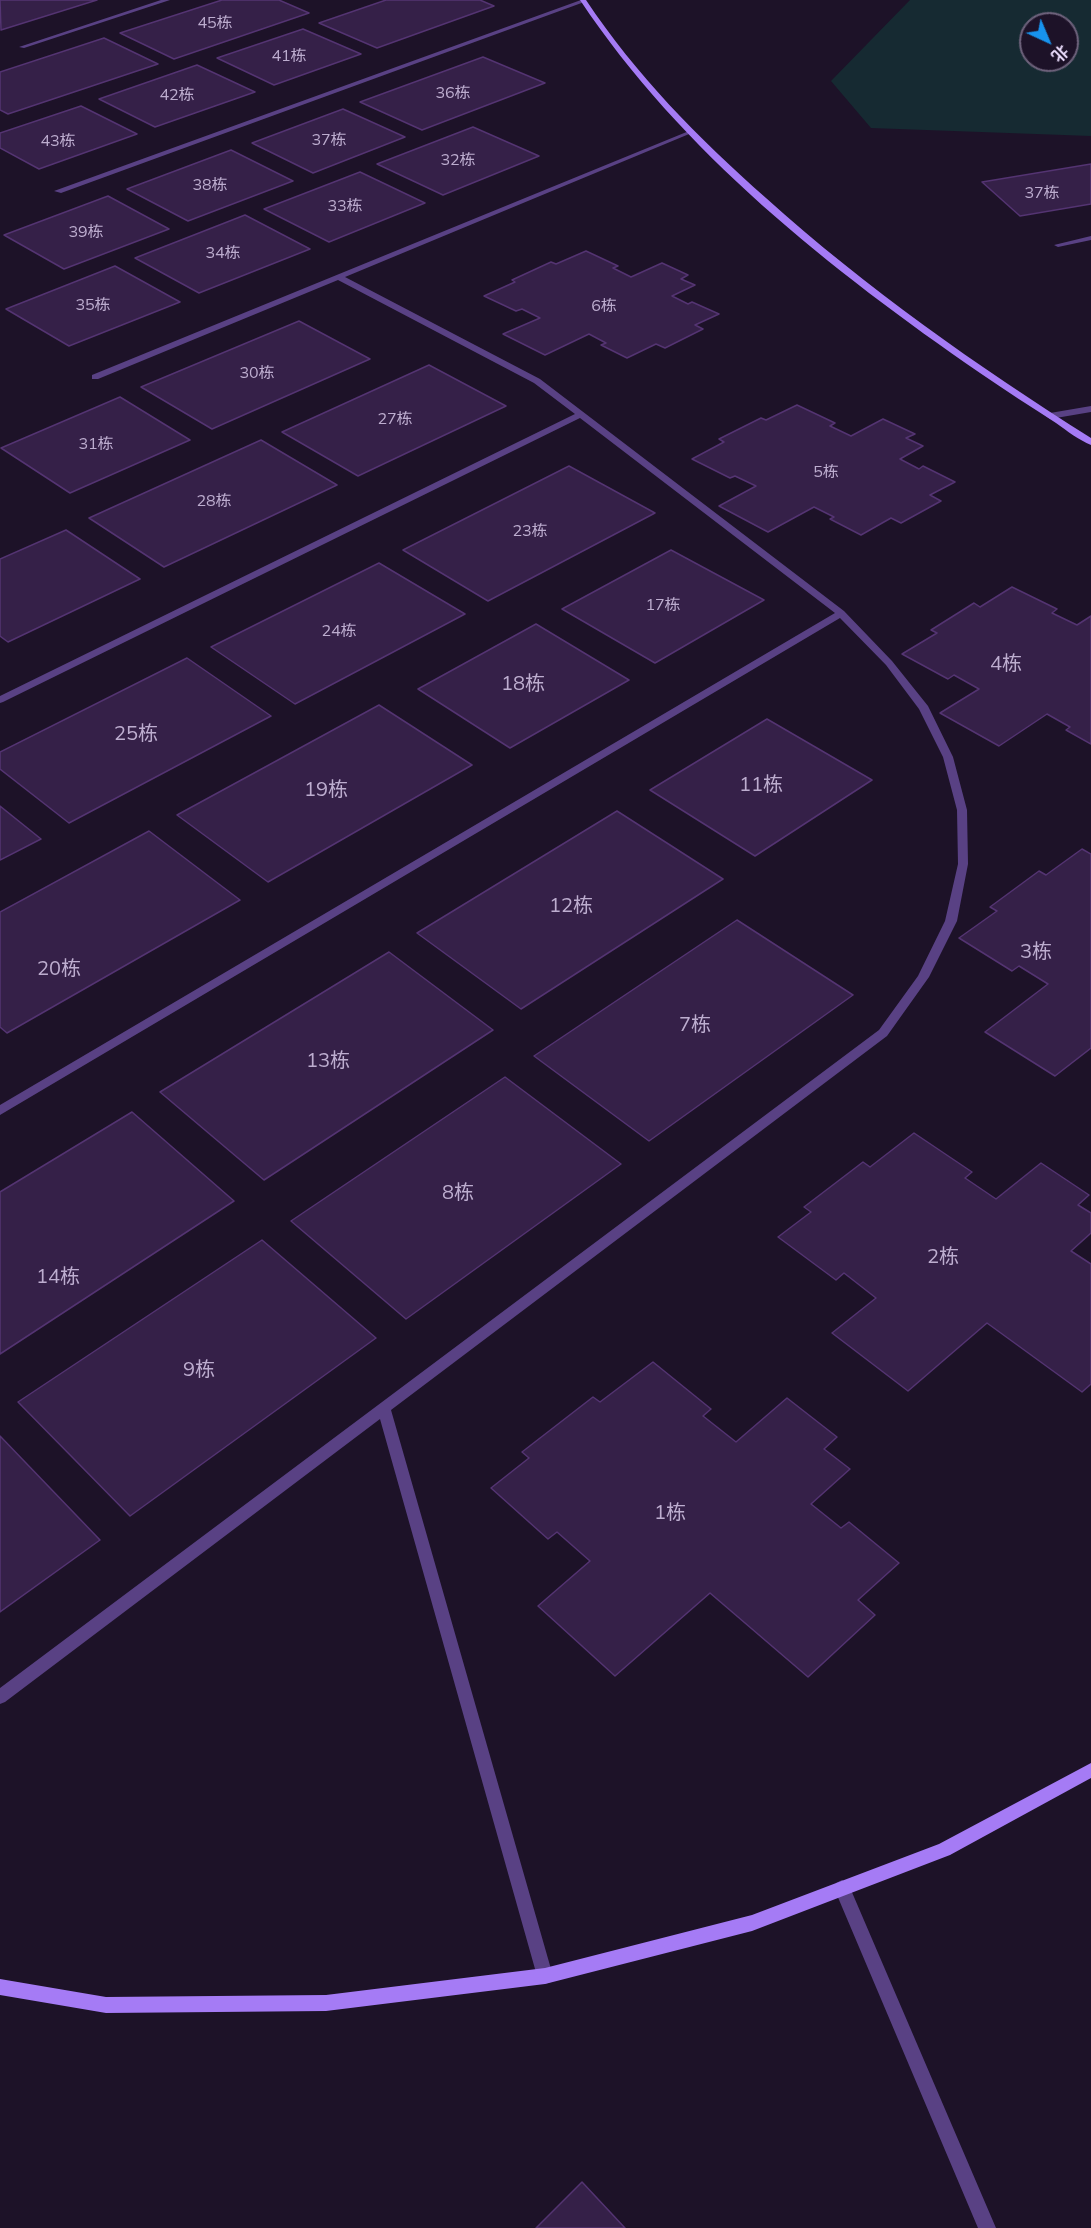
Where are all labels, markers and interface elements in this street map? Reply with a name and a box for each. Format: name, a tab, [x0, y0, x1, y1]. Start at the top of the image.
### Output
north arrow	[1019, 12, 1079, 72]
house number: 45栋	[197, 13, 233, 33]
text: 北	[1047, 41, 1073, 66]
house number: 41栋	[271, 46, 307, 66]
house number: 36栋	[435, 83, 471, 103]
house number: 42栋	[159, 85, 195, 105]
house number: 37栋	[311, 130, 347, 150]
house number: 43栋	[40, 131, 76, 151]
house number: 32栋	[440, 150, 476, 170]
house number: 38栋	[192, 175, 228, 195]
house number: 37栋	[1024, 183, 1060, 203]
house number: 33栋	[327, 196, 363, 216]
house number: 39栋	[68, 222, 104, 242]
house number: 34栋	[205, 243, 241, 263]
house number: 35栋	[75, 295, 111, 315]
house number: 6栋	[591, 296, 617, 316]
house number: 30栋	[239, 363, 275, 383]
house number: 27栋	[377, 409, 413, 429]
house number: 31栋	[78, 434, 114, 454]
house number: 5栋	[813, 462, 839, 482]
house number: 28栋	[196, 491, 232, 511]
house number: 23栋	[512, 521, 548, 541]
house number: 17栋	[645, 595, 681, 615]
house number: 24栋	[321, 621, 357, 641]
house number: 4栋	[990, 652, 1022, 676]
house number: 18栋	[501, 672, 545, 696]
house number: 25栋	[114, 722, 158, 746]
house number: 11栋	[739, 773, 783, 797]
house number: 19栋	[304, 778, 348, 802]
house number: 12栋	[549, 894, 593, 918]
house number: 3栋	[1020, 940, 1052, 964]
house number: 20栋	[37, 957, 81, 981]
house number: 7栋	[679, 1013, 711, 1037]
house number: 13栋	[306, 1049, 350, 1073]
house number: 8栋	[442, 1181, 474, 1205]
house number: 2栋	[927, 1245, 959, 1269]
house number: 14栋	[36, 1265, 80, 1289]
house number: 9栋	[183, 1358, 215, 1382]
house number: 1栋	[654, 1501, 686, 1525]

